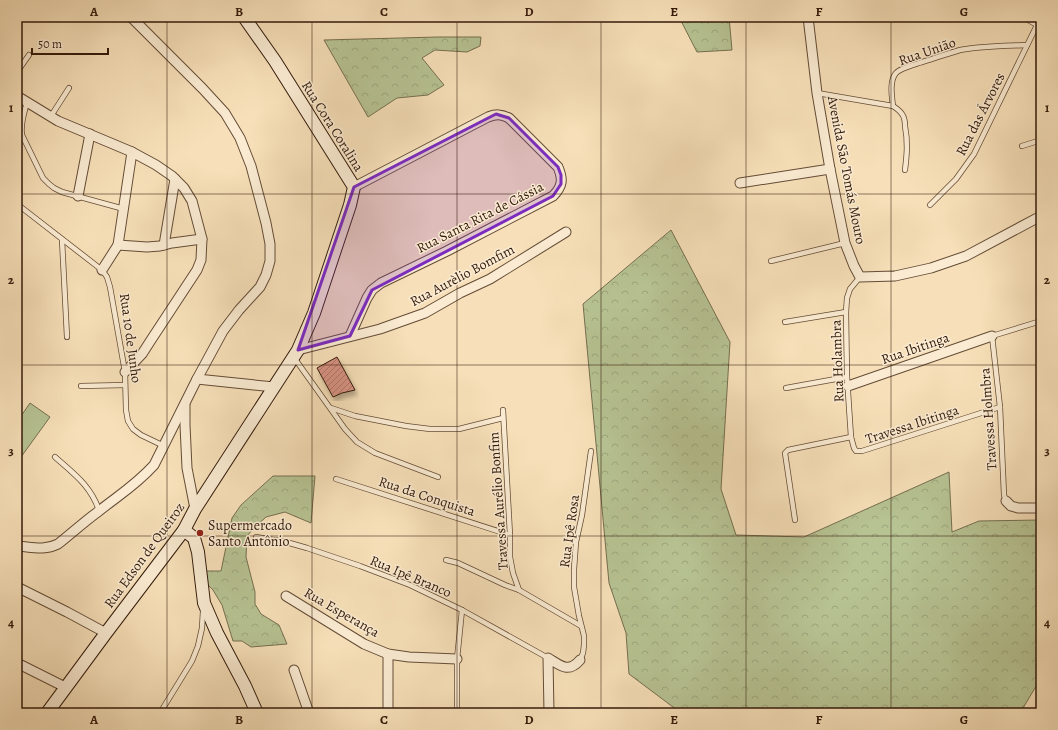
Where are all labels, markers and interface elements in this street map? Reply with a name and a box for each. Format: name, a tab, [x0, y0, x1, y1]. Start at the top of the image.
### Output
text: A	[89, 3, 99, 20]
text: B	[235, 3, 243, 20]
text: C	[380, 3, 388, 20]
text: D	[524, 3, 534, 20]
text: E	[670, 3, 678, 20]
text: F	[816, 3, 823, 20]
text: G	[960, 3, 968, 20]
scale bar	[32, 30, 108, 56]
street label: Rua União	[896, 33, 958, 70]
text: 50 m	[38, 36, 62, 52]
street label: Rua das Árvores	[951, 69, 1010, 159]
street label: Rua Cora Coralina	[297, 77, 368, 176]
street label: Avenida São Tomás Mouro	[823, 93, 870, 246]
text: 1	[9, 99, 14, 116]
text: 1	[1045, 99, 1050, 116]
street label: Rua Santa Rita de Cássia	[413, 177, 547, 258]
street label: Rua Aurèlio Bomfim	[407, 240, 518, 311]
text: 2	[8, 271, 15, 288]
text: 2	[1044, 271, 1051, 288]
street label: Rua 10 de Junho	[115, 292, 146, 384]
street label: Rua Holambra	[827, 319, 848, 403]
street label: Rua Ibitinga	[879, 328, 952, 369]
street label: Travessa Holmbra	[975, 367, 1002, 471]
street label: Travessa Ibitinga	[863, 400, 962, 449]
street label: Travessa Aurélio Bonfim	[484, 431, 513, 571]
text: 3	[8, 442, 14, 459]
text: 3	[1044, 442, 1050, 459]
street label: Rua da Conquista	[376, 472, 478, 521]
street label: Rua Ipê Rosa	[555, 493, 584, 569]
street label: Rua Edson de Queiroz	[100, 499, 189, 612]
place label: Supermercado Santo Antônio	[208, 516, 292, 551]
marker: Supermercado Santo Antônio	[195, 528, 205, 538]
street label: Rua Ipê Branco	[367, 551, 455, 602]
street label: Rua Esperança	[300, 583, 383, 642]
text: 4	[8, 614, 14, 631]
text: 4	[1044, 614, 1050, 631]
text: A	[89, 711, 99, 728]
text: B	[235, 711, 243, 728]
text: C	[380, 711, 388, 728]
text: D	[524, 711, 534, 728]
text: E	[670, 711, 678, 728]
text: F	[816, 711, 823, 728]
text: G	[960, 711, 968, 728]

